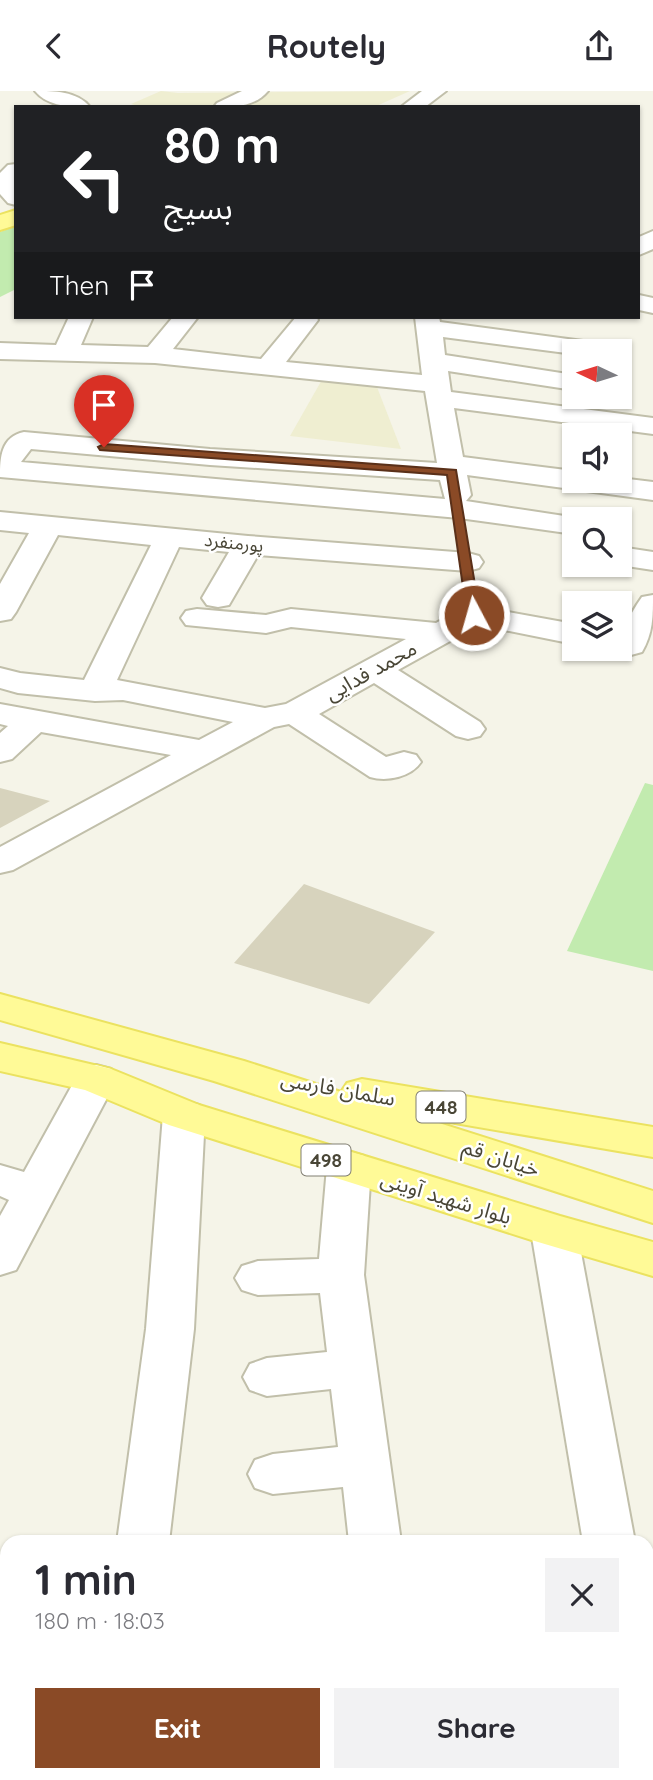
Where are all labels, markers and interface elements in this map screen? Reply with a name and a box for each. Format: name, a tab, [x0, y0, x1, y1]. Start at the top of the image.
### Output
text: Routely	[267, 26, 386, 66]
icon: back	[35, 27, 73, 65]
icon: share	[580, 27, 618, 65]
text: 80 m	[164, 114, 280, 175]
icon: left	[49, 133, 140, 224]
text: بسیج	[164, 187, 233, 227]
icon: arrive	[123, 266, 161, 304]
text: Then	[49, 269, 109, 302]
north arrow	[562, 339, 632, 409]
map controls	[562, 339, 632, 661]
pin	[74, 375, 134, 447]
icon: arrive	[85, 386, 123, 424]
button: sound	[562, 423, 632, 493]
button: search	[562, 507, 632, 577]
street label: پورمنفرد	[203, 528, 265, 557]
position arrow	[437, 578, 511, 652]
button: layers	[562, 591, 632, 661]
street label: محمد فدایی	[320, 634, 421, 706]
street label: سلمان فارسی	[279, 1065, 397, 1111]
road number: 448	[416, 1091, 466, 1123]
street label: خیابان قم	[459, 1132, 543, 1185]
road number: 498	[302, 1145, 350, 1175]
street label: بلوار شهید آوینی	[378, 1165, 515, 1229]
text: 1 min	[35, 1553, 137, 1606]
button: close	[545, 1558, 619, 1632]
text: 180 m · 18:03	[35, 1606, 165, 1635]
button: Exit	[35, 1688, 320, 1768]
button: Share	[334, 1688, 619, 1768]

